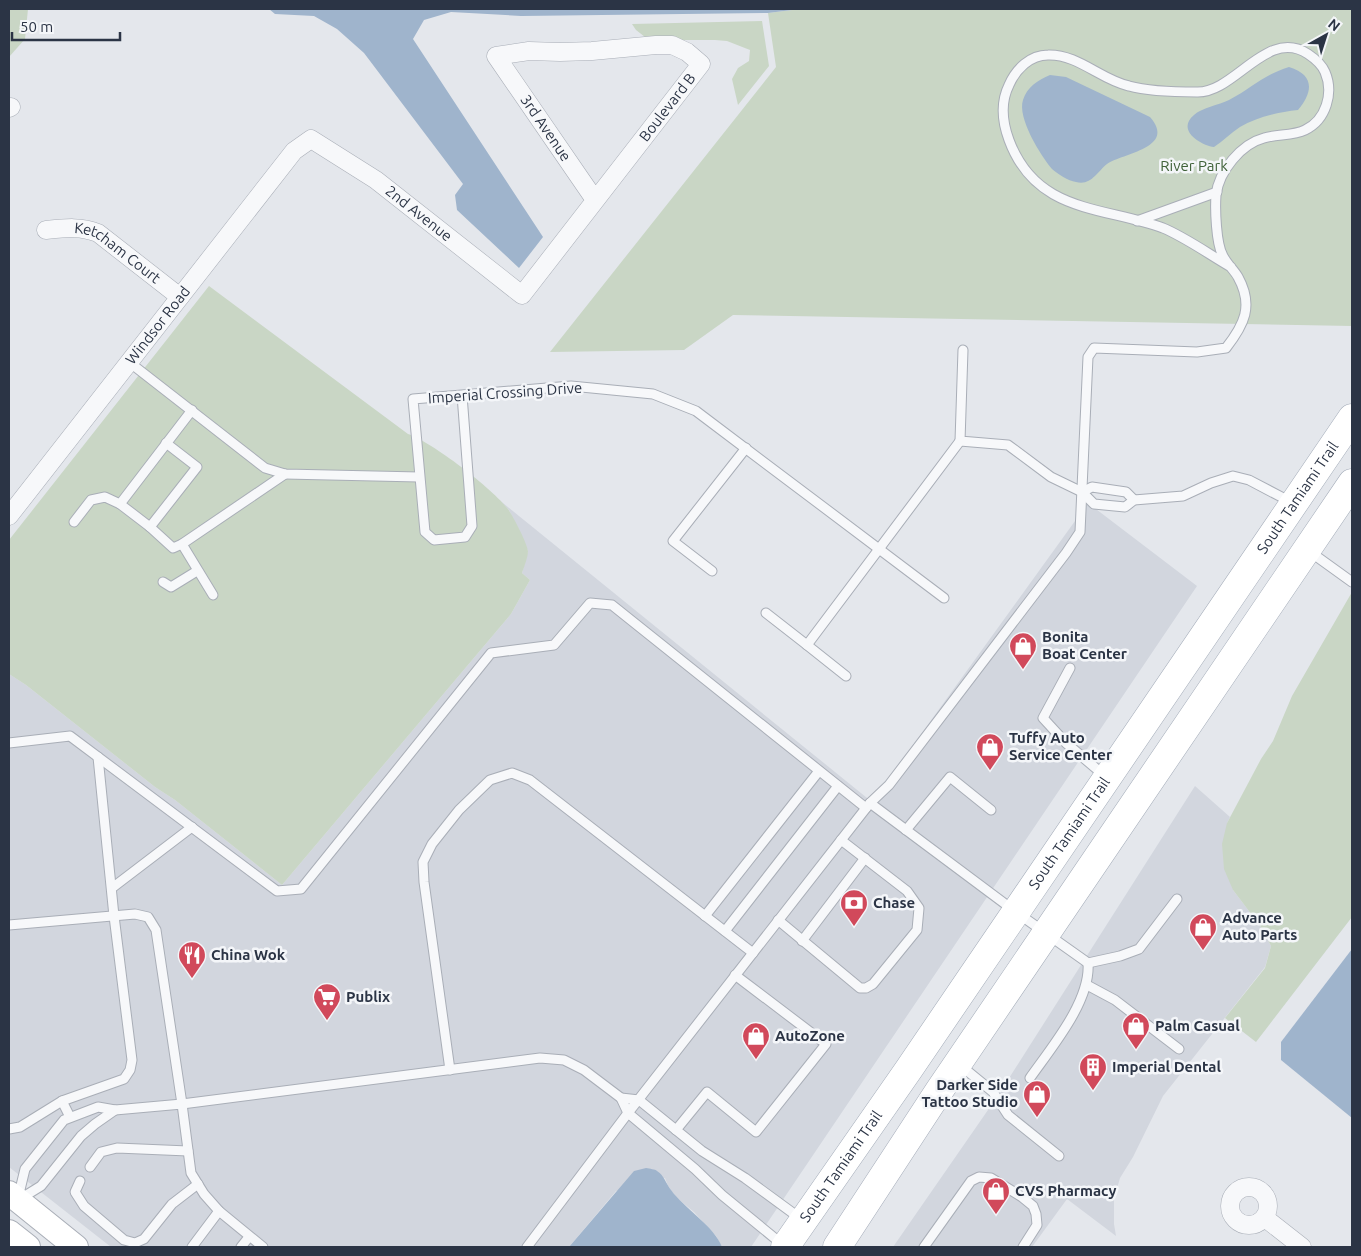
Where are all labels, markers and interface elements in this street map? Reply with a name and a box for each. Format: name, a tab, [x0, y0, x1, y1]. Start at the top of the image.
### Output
scale bar	[12, 10, 120, 42]
north arrow	[1301, 10, 1351, 60]
text: N	[1325, 15, 1343, 34]
text: 50 m	[20, 18, 53, 35]
street label: Boulevard B	[635, 70, 699, 144]
street label: 3rd Avenue	[517, 91, 575, 164]
park label: River Park	[1160, 157, 1228, 174]
street label: 2nd Avenue	[382, 182, 456, 245]
street label: Ketcham Court	[74, 219, 164, 287]
street label: Windsor Road	[122, 283, 193, 367]
street label: Imperial Crossing Drive	[427, 379, 583, 406]
street label: South Tamiami Trail	[1253, 438, 1342, 557]
place label: Bonita Boat Center	[1042, 628, 1128, 662]
shop icon: Bonita Boat Center	[1008, 631, 1038, 670]
place label: Tuffy Auto Service Center	[1009, 729, 1113, 763]
shop icon: Tuffy Auto Service Center	[975, 732, 1005, 771]
street label: South Tamiami Trail	[1025, 774, 1113, 892]
bank icon: Chase	[839, 888, 869, 927]
place label: Chase	[873, 894, 915, 911]
place label: Advance Auto Parts	[1222, 909, 1297, 943]
shop icon: Advance Auto Parts	[1188, 912, 1218, 951]
restaurant icon: China Wok	[177, 940, 207, 979]
place label: China Wok	[211, 946, 286, 963]
supermarket icon: Publix	[312, 982, 342, 1021]
place label: Publix	[346, 988, 390, 1005]
shop icon: Palm Casual	[1121, 1011, 1151, 1050]
place label: Palm Casual	[1155, 1017, 1240, 1034]
shop icon: AutoZone	[741, 1021, 771, 1060]
place label: AutoZone	[775, 1027, 845, 1044]
building icon: Imperial Dental	[1078, 1052, 1108, 1091]
place label: Imperial Dental	[1112, 1058, 1221, 1075]
place label: Darker Side Tattoo Studio	[922, 1076, 1018, 1110]
shop icon: Darker Side Tattoo Studio	[1022, 1079, 1052, 1118]
street label: South Tamiami Trail	[796, 1107, 885, 1225]
shop icon: CVS Pharmacy	[981, 1176, 1011, 1215]
place label: CVS Pharmacy	[1015, 1182, 1117, 1199]

